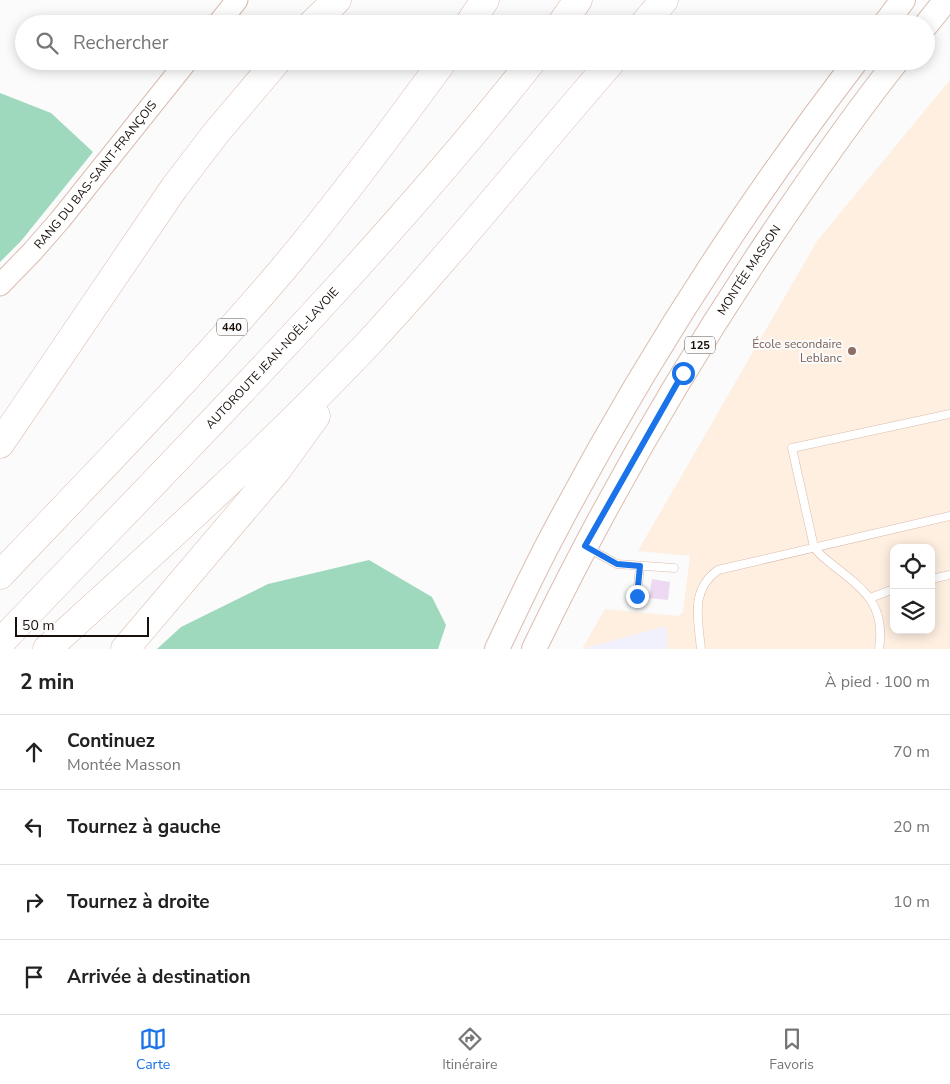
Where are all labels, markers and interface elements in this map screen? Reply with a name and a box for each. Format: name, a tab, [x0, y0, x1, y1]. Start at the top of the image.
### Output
search box	[15, 15, 935, 70]
icon: search	[33, 29, 61, 57]
text: Rechercher	[73, 30, 168, 56]
street label: RANG DU BAS-SAINT-FRANÇOIS	[30, 97, 160, 252]
street label: MONTÉE MASSON	[714, 222, 784, 318]
street label: AUTOROUTE JEAN-NOËL-LAVOIE	[202, 284, 342, 432]
road number: 440	[217, 318, 247, 336]
road number: 125	[685, 336, 715, 354]
place label: École secondaire Leblanc	[752, 336, 842, 366]
marker: École secondaire Leblanc	[846, 345, 858, 357]
route start	[672, 362, 695, 385]
map controls	[890, 544, 935, 634]
button: locate	[890, 544, 935, 589]
route end	[626, 585, 649, 608]
button: layers	[890, 589, 935, 634]
scale bar	[15, 614, 149, 637]
text: 50 m	[22, 616, 54, 635]
text: 2 min	[20, 668, 74, 696]
text: À pied · 100 m	[825, 671, 930, 693]
text: Continuez	[67, 728, 155, 754]
icon: ahead	[20, 738, 48, 766]
text: 70 m	[893, 741, 930, 763]
text: Montée Masson	[67, 754, 181, 776]
icon: left	[20, 813, 48, 841]
text: Tournez à gauche	[67, 814, 221, 840]
text: 20 m	[893, 816, 930, 838]
icon: right	[20, 888, 48, 916]
text: Tournez à droite	[67, 889, 210, 915]
text: 10 m	[893, 891, 930, 913]
icon: arrive	[20, 963, 48, 991]
text: Arrivée à destination	[67, 964, 251, 990]
tab: Carte	[136, 1025, 170, 1074]
tab: Itinéraire	[442, 1025, 497, 1074]
tab: Favoris	[769, 1025, 814, 1074]

